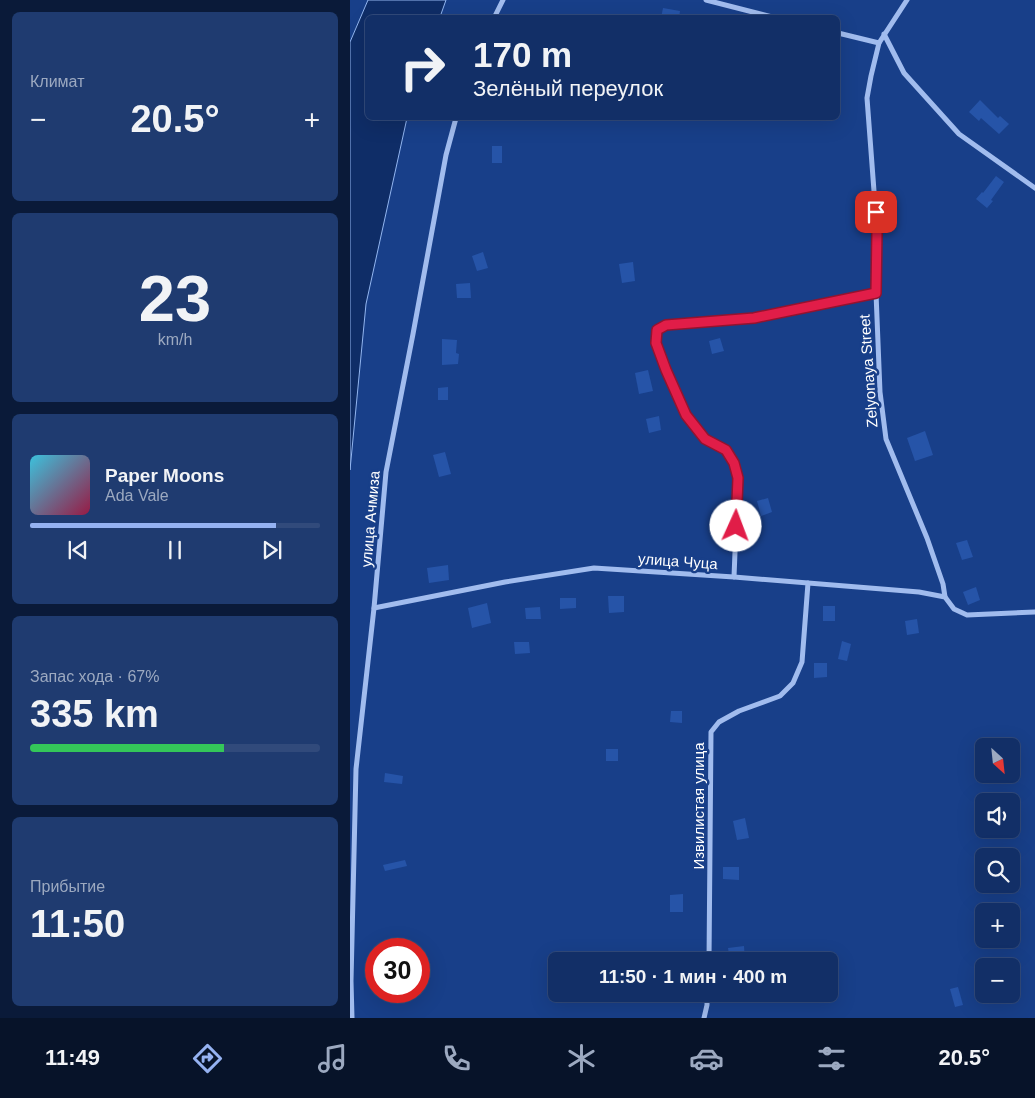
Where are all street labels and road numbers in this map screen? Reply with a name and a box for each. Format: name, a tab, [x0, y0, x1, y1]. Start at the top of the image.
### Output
street label: Zelyonaya Street	[856, 313, 880, 428]
street label: улица Ачмиза	[357, 469, 383, 568]
street label: улица Чуца	[638, 550, 719, 572]
street label: Извилистая улица	[690, 742, 707, 870]

